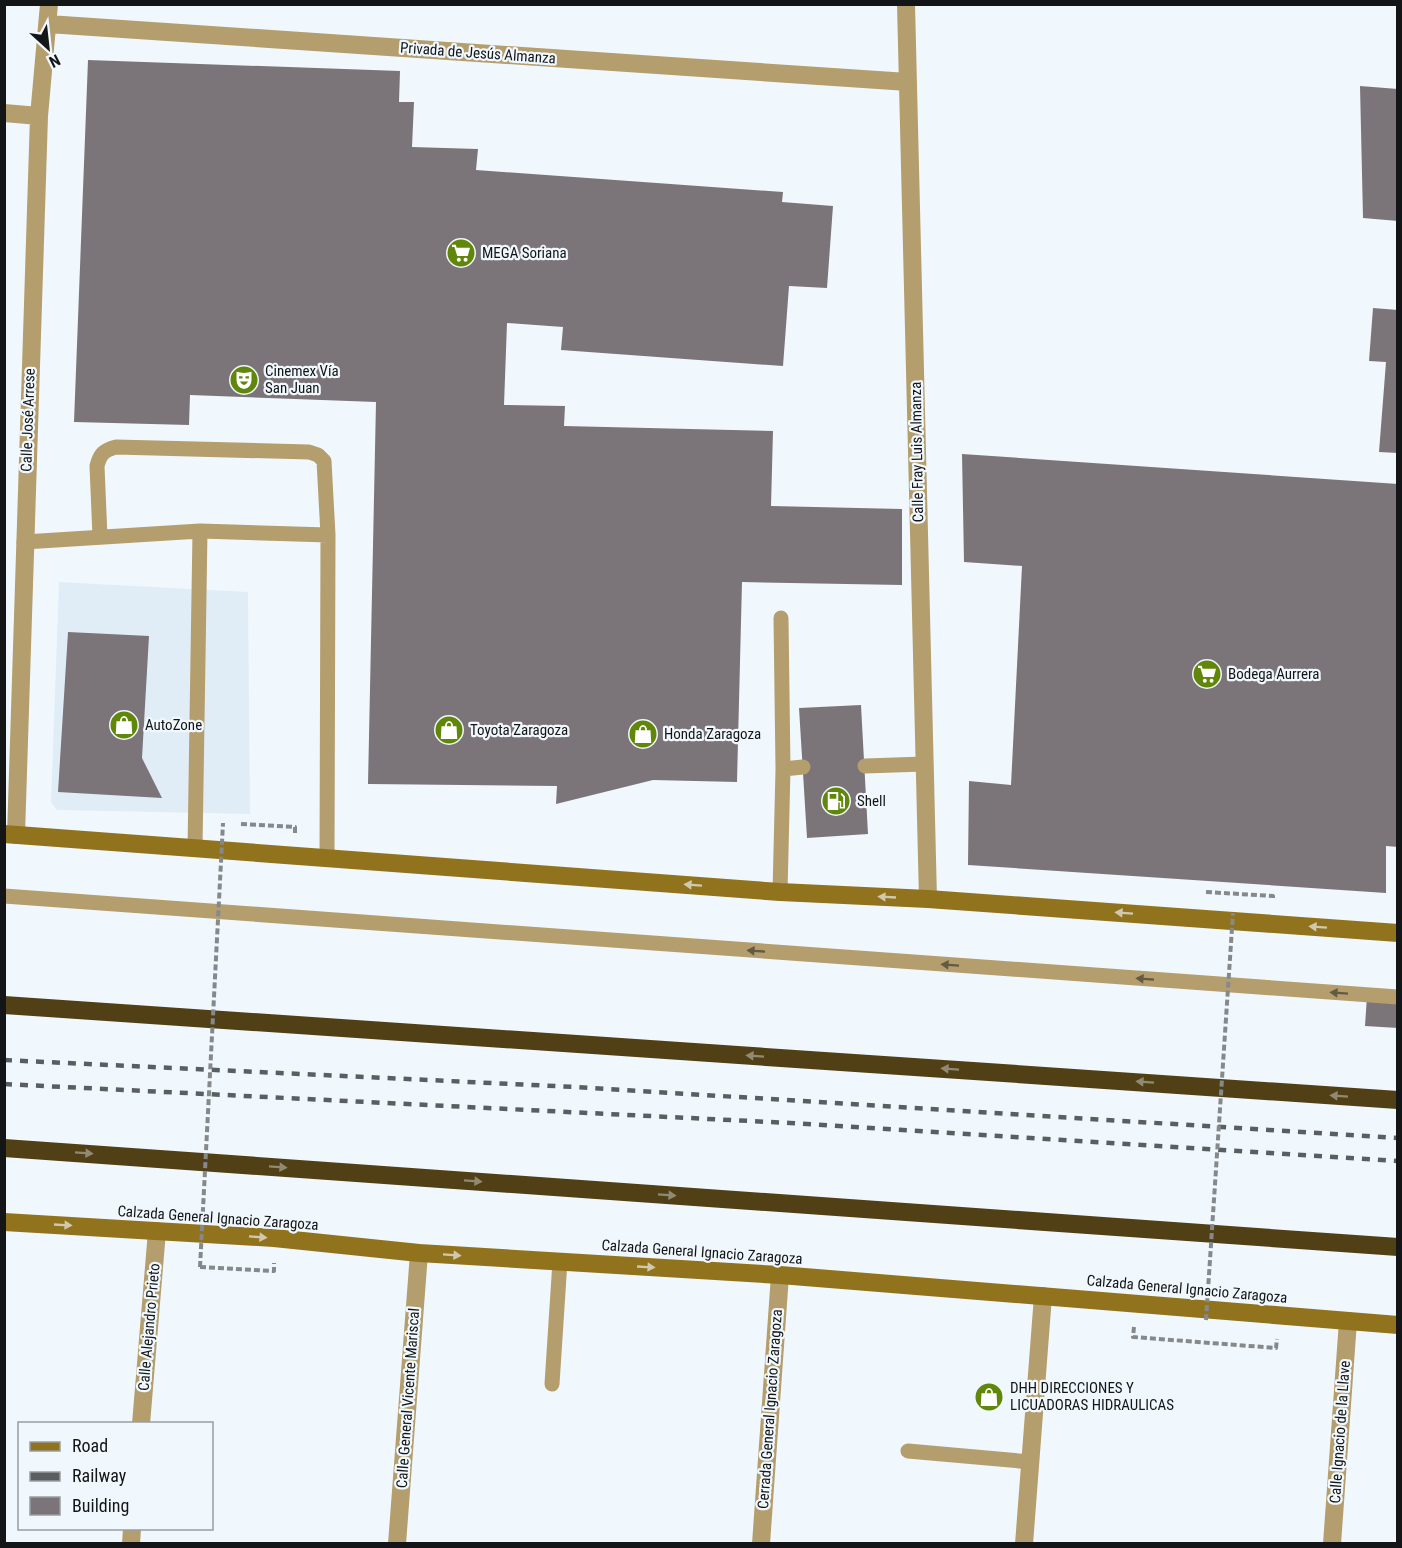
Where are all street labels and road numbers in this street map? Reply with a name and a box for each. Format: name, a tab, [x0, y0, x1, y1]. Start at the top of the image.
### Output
street label: Privada de Jesús Almanza	[400, 39, 556, 67]
street label: Calle José Arrese	[17, 368, 39, 472]
street label: Calle Fray Luis Almanza	[907, 382, 927, 522]
street label: Calzada General Ignacio Zaragoza	[117, 1202, 319, 1234]
street label: Calzada General Ignacio Zaragoza	[601, 1236, 803, 1268]
street label: Calle Alejandro Prieto	[134, 1262, 164, 1392]
street label: Calzada General Ignacio Zaragoza	[1086, 1271, 1288, 1307]
street label: Calle General Vicente Mariscal	[393, 1307, 423, 1489]
street label: Cerrada General Ignacio Zaragoza	[754, 1309, 786, 1509]
street label: Calle Ignacio de la Llave	[1326, 1360, 1354, 1504]

